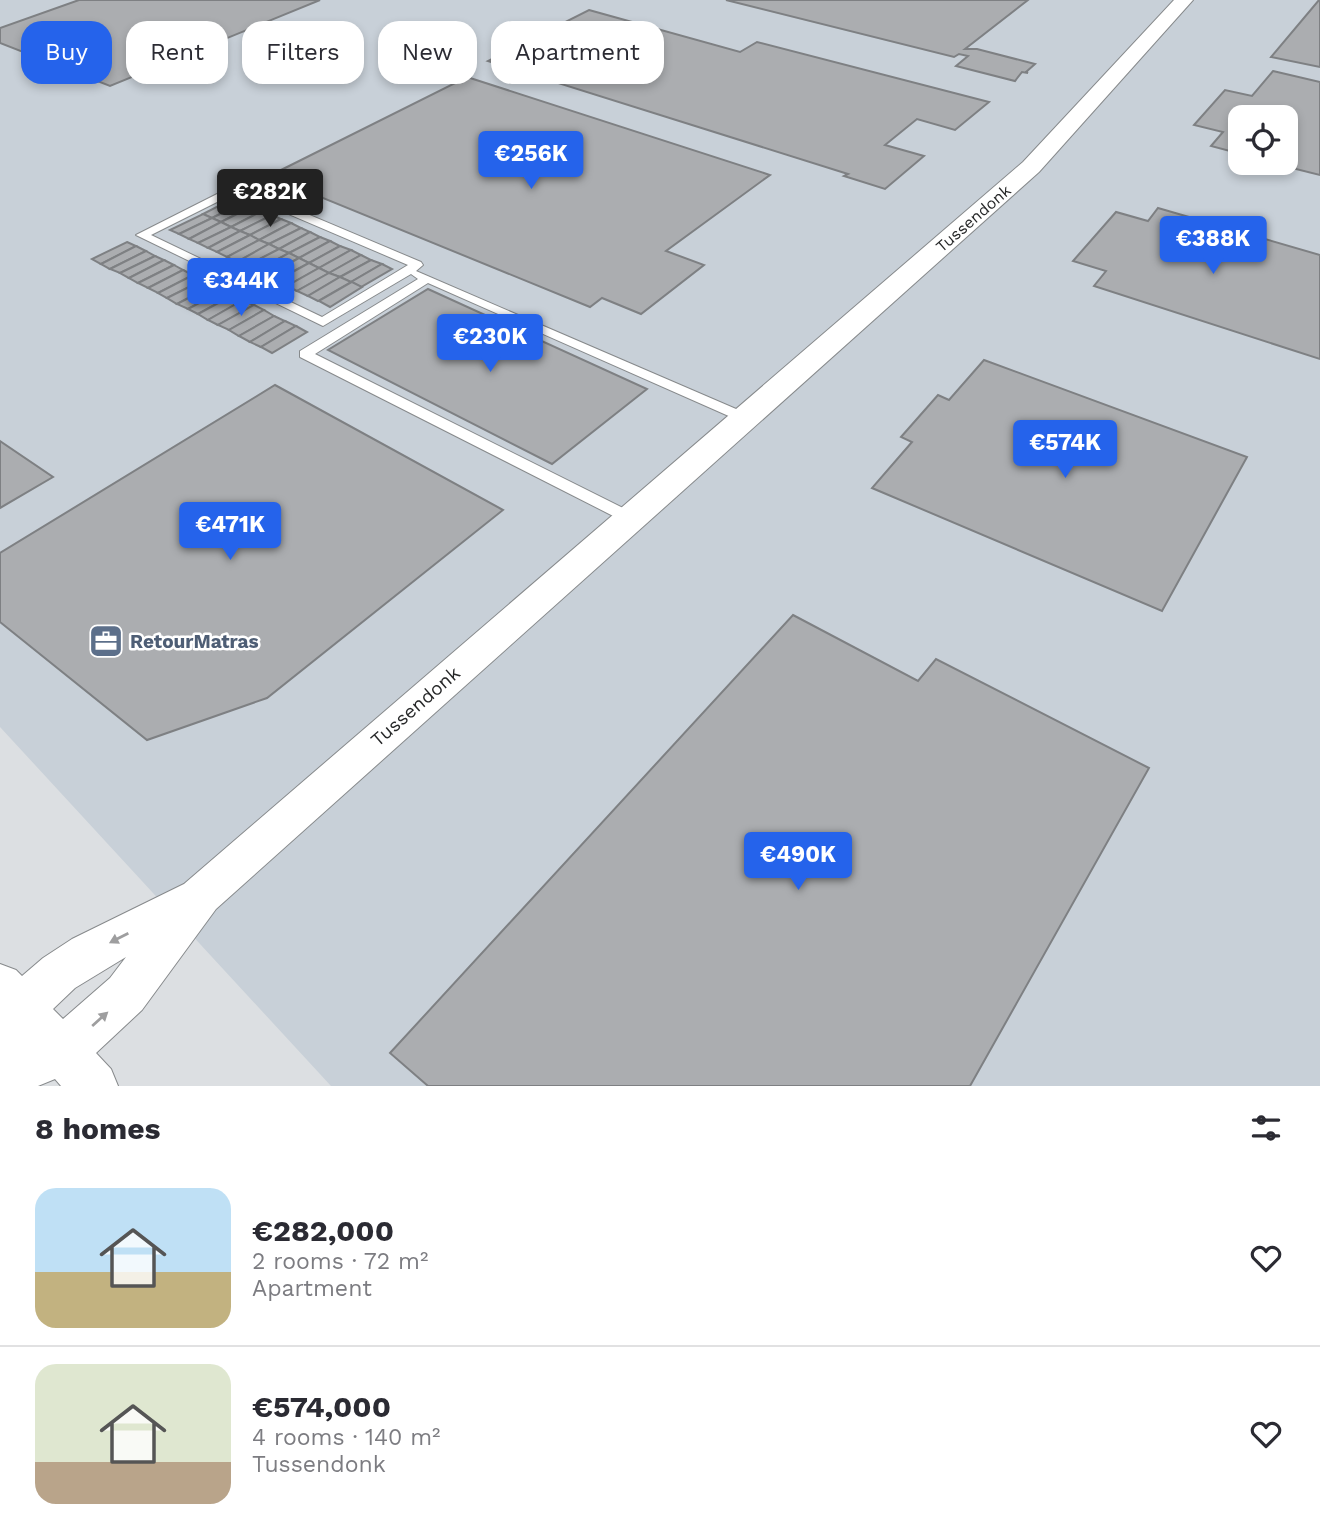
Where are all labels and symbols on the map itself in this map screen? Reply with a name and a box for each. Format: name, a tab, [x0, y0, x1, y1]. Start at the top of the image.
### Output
pin: €256K	[482, 132, 580, 191]
pin: €282K	[221, 170, 319, 229]
street label: Tussendonk	[932, 181, 1015, 256]
pin: €388K	[1164, 216, 1262, 276]
pin: €344K	[192, 258, 290, 318]
pin: €230K	[441, 314, 539, 374]
pin: €574K	[1016, 420, 1114, 480]
pin: €471K	[181, 503, 279, 562]
office icon: RetourMatras	[87, 622, 125, 660]
place label: RetourMatras	[130, 630, 259, 653]
street label: Tussendonk	[366, 661, 465, 751]
pin: €490K	[749, 832, 847, 892]
one-way arrow	[109, 933, 129, 944]
one-way arrow	[91, 1012, 108, 1027]

